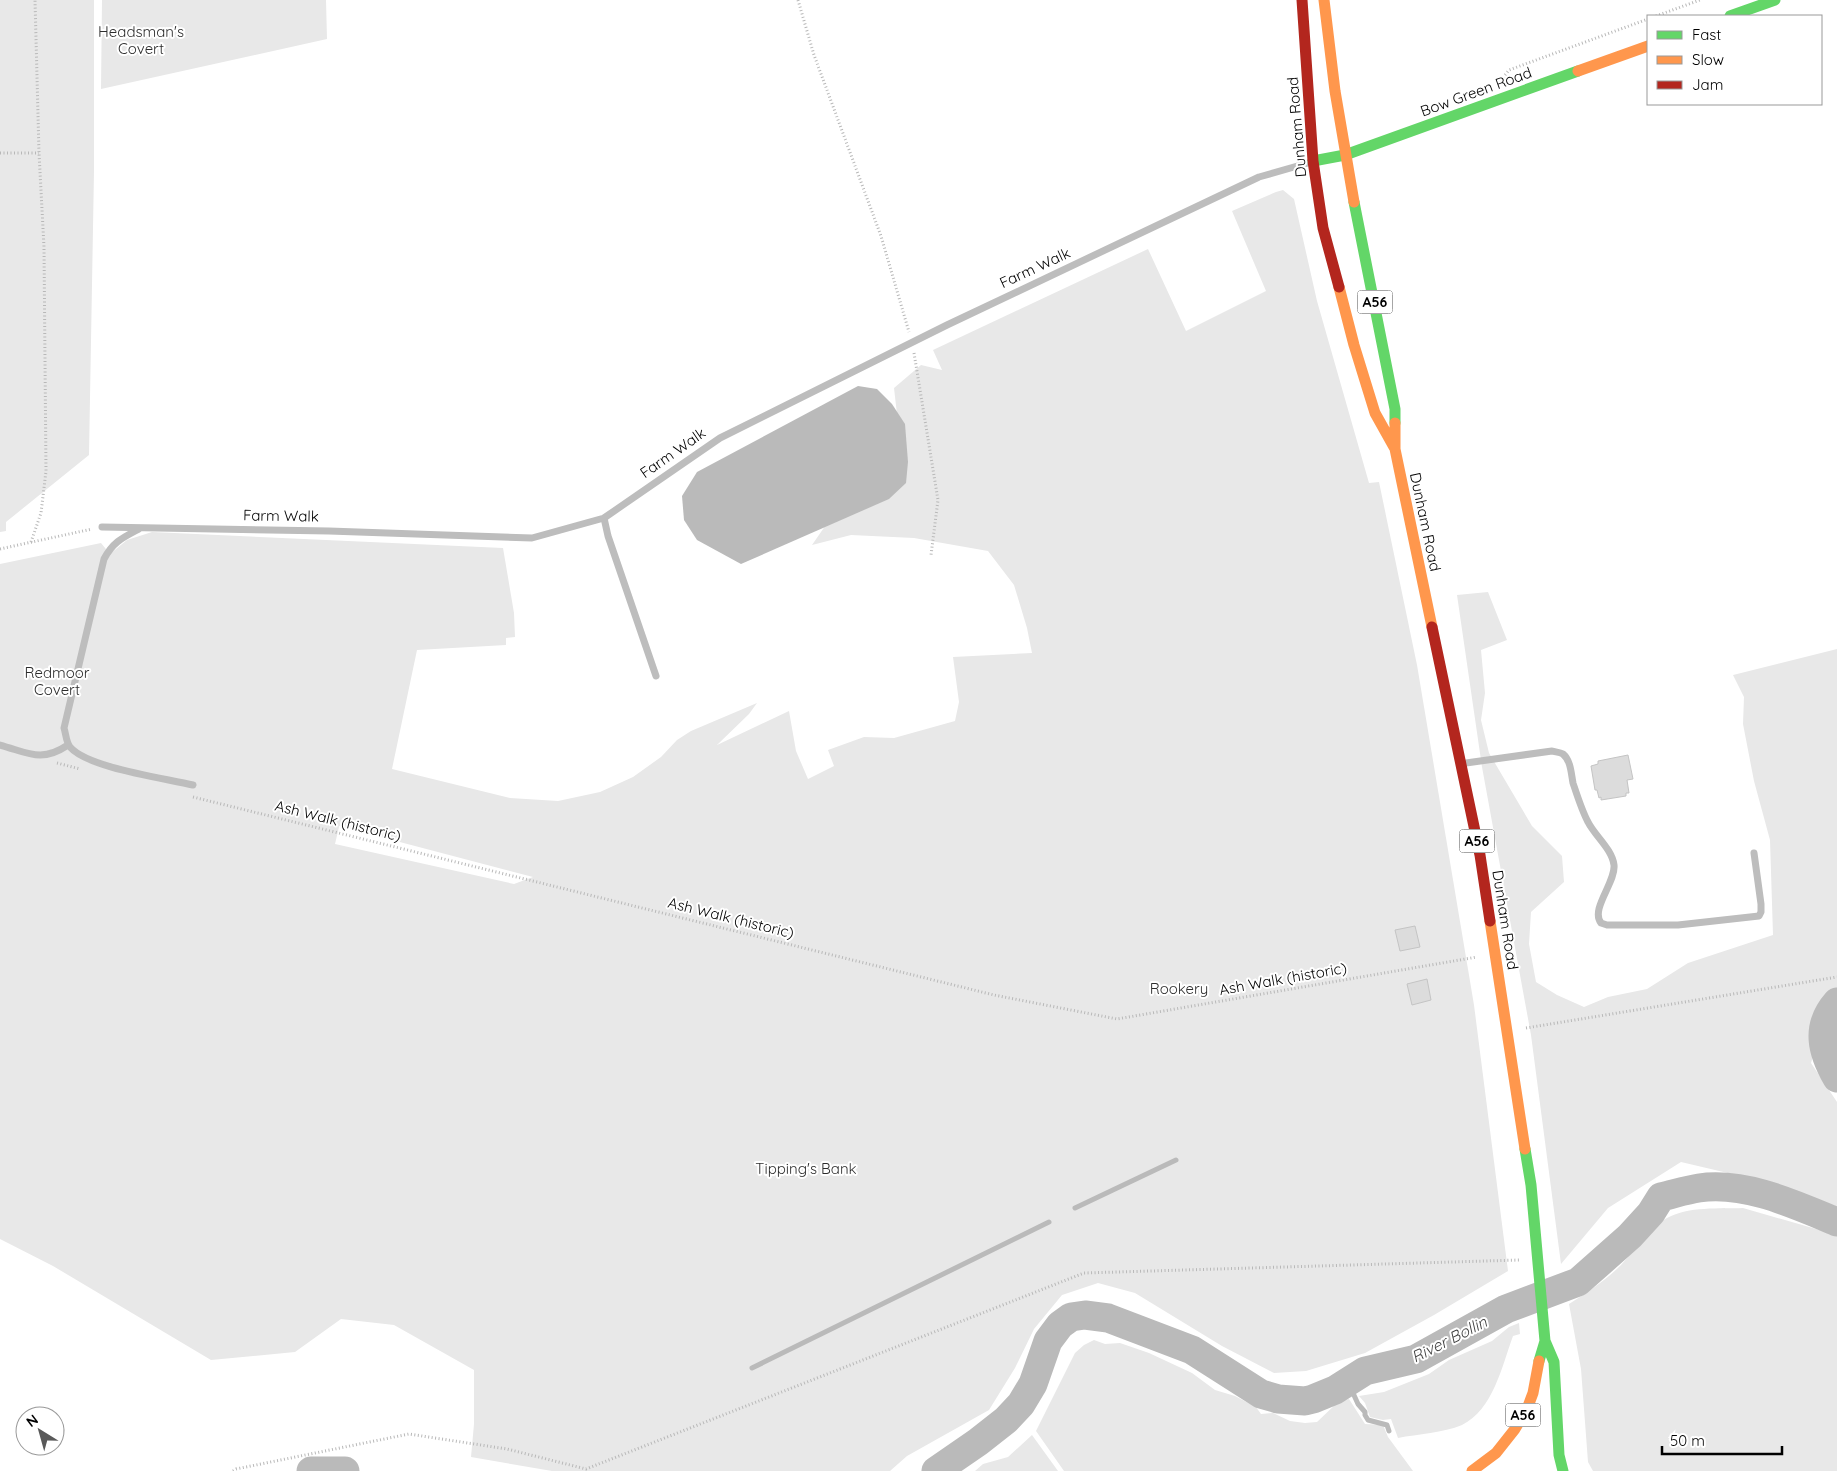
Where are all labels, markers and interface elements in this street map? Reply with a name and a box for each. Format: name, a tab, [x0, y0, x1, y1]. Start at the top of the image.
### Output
legend	[1647, 15, 1822, 105]
park label: Headsman's Covert	[98, 22, 184, 58]
text: Fast	[1692, 25, 1721, 44]
text: Slow	[1692, 50, 1724, 69]
street label: Bow Green Road	[1418, 63, 1534, 120]
text: Jam	[1692, 75, 1723, 94]
street label: Dunham Road	[1283, 76, 1310, 178]
street label: Farm Walk	[996, 243, 1073, 292]
road number: A56	[1358, 290, 1392, 314]
street label: Farm Walk	[636, 423, 709, 482]
street label: Dunham Road	[1406, 471, 1445, 573]
street label: Farm Walk	[243, 505, 319, 526]
park label: Redmoor Covert	[24, 663, 90, 699]
street label: Ash Walk (historic)	[273, 796, 403, 845]
road number: A56	[1460, 829, 1494, 852]
street label: Dunham Road	[1488, 869, 1523, 971]
street label: Ash Walk (historic)	[666, 893, 796, 942]
street label: Ash Walk (historic)	[1218, 958, 1348, 999]
park label: Rookery	[1150, 979, 1208, 998]
park label: Tipping's Bank	[755, 1159, 857, 1178]
water label: River Bollin	[1408, 1311, 1491, 1367]
road number: A56	[1506, 1404, 1540, 1426]
north arrow	[15, 1406, 65, 1456]
text: N	[23, 1410, 42, 1431]
scale bar	[1662, 1424, 1782, 1456]
text: 50 m	[1670, 1431, 1705, 1450]

